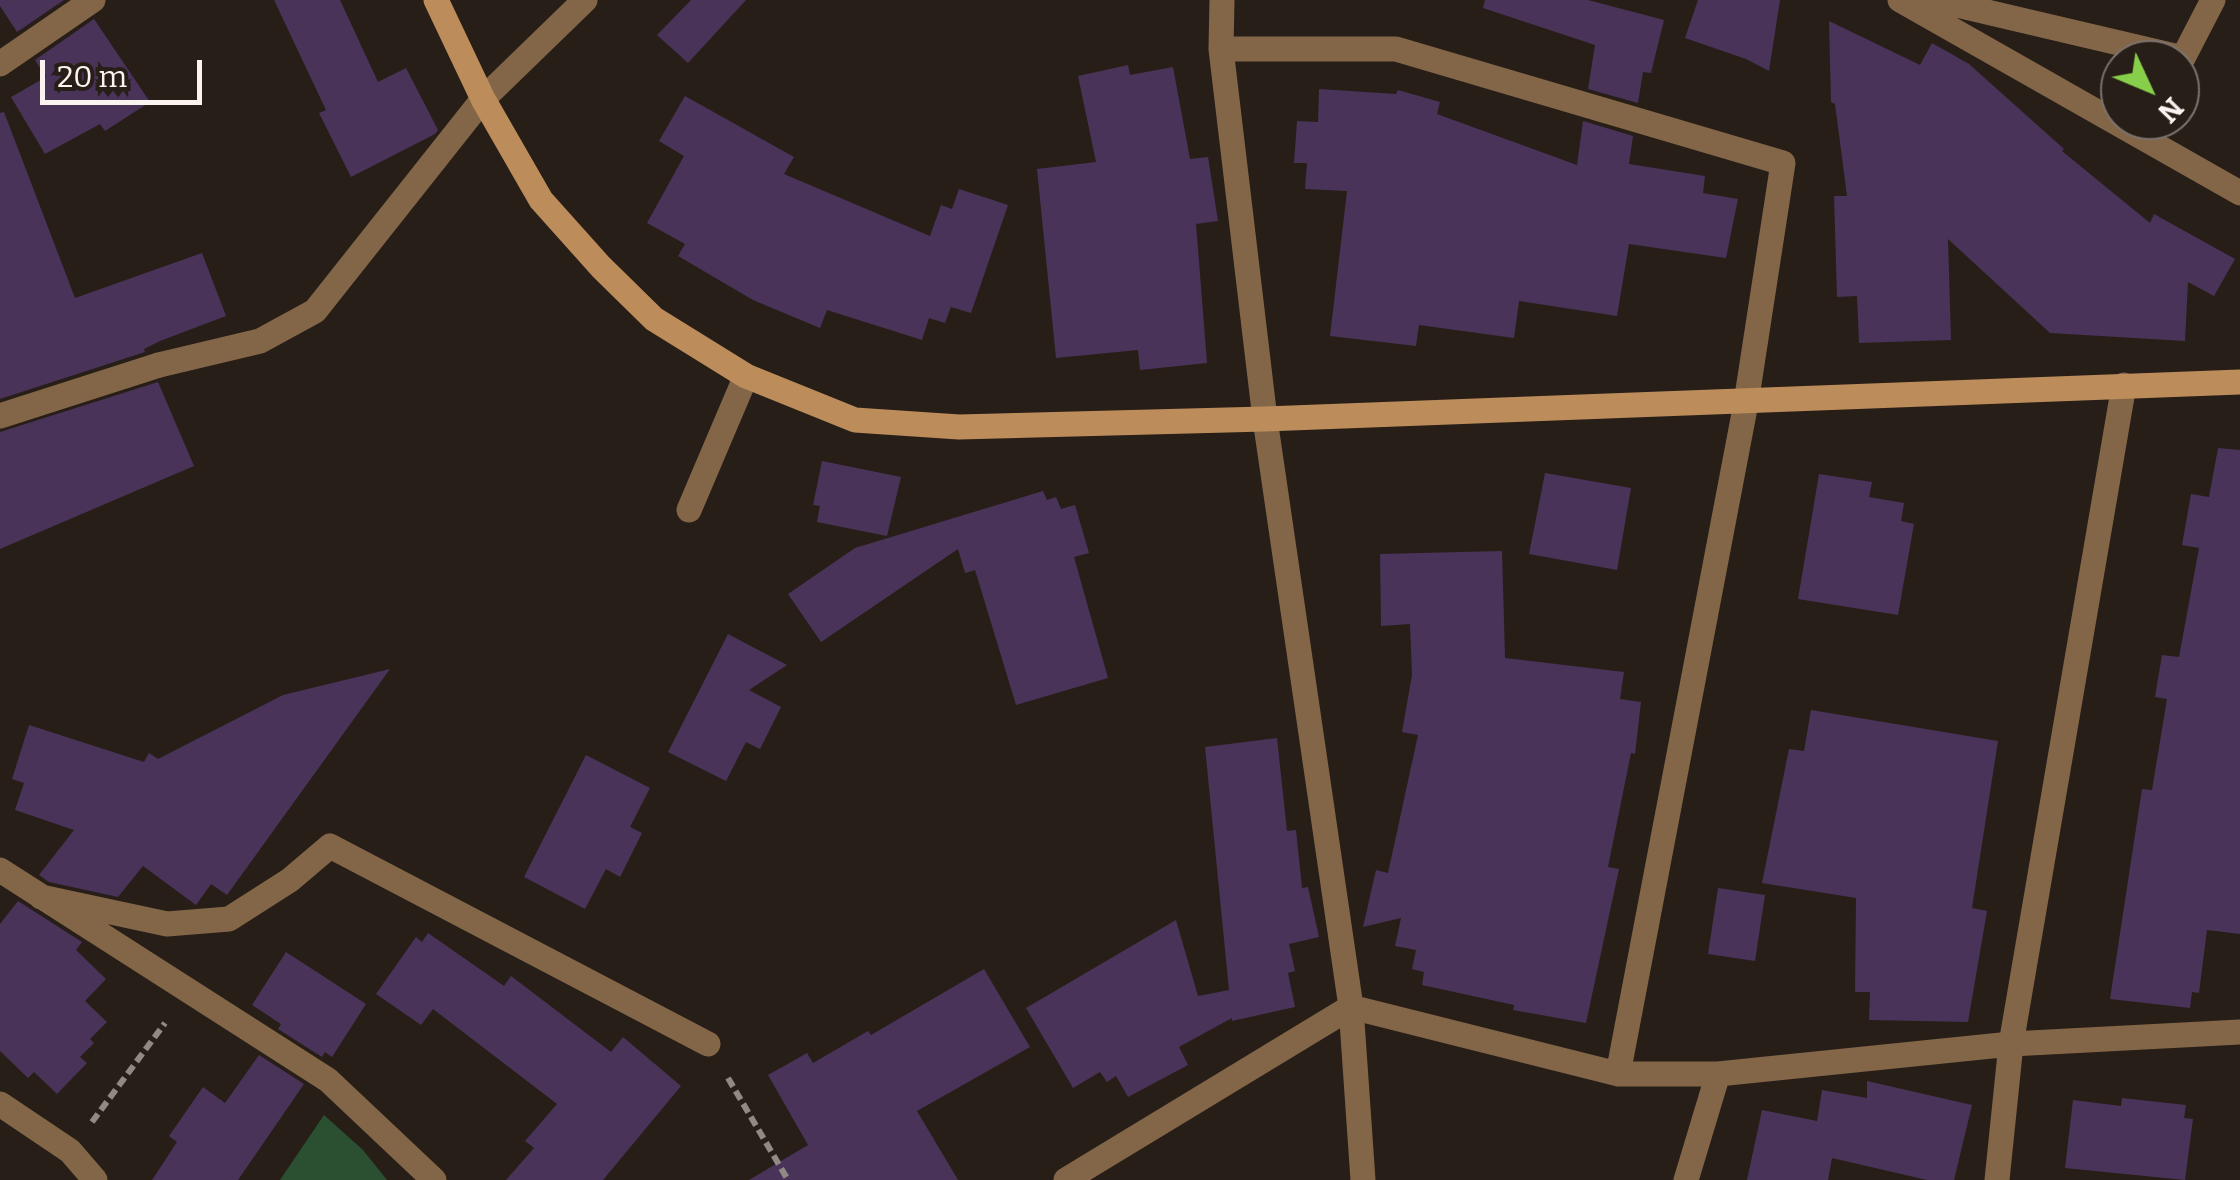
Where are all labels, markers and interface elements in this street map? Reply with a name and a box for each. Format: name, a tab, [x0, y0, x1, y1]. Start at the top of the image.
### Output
scale bar	[45, 40, 208, 102]
north arrow	[2100, 40, 2200, 140]
text: 20 m	[57, 59, 127, 95]
text: N	[2151, 91, 2190, 129]

